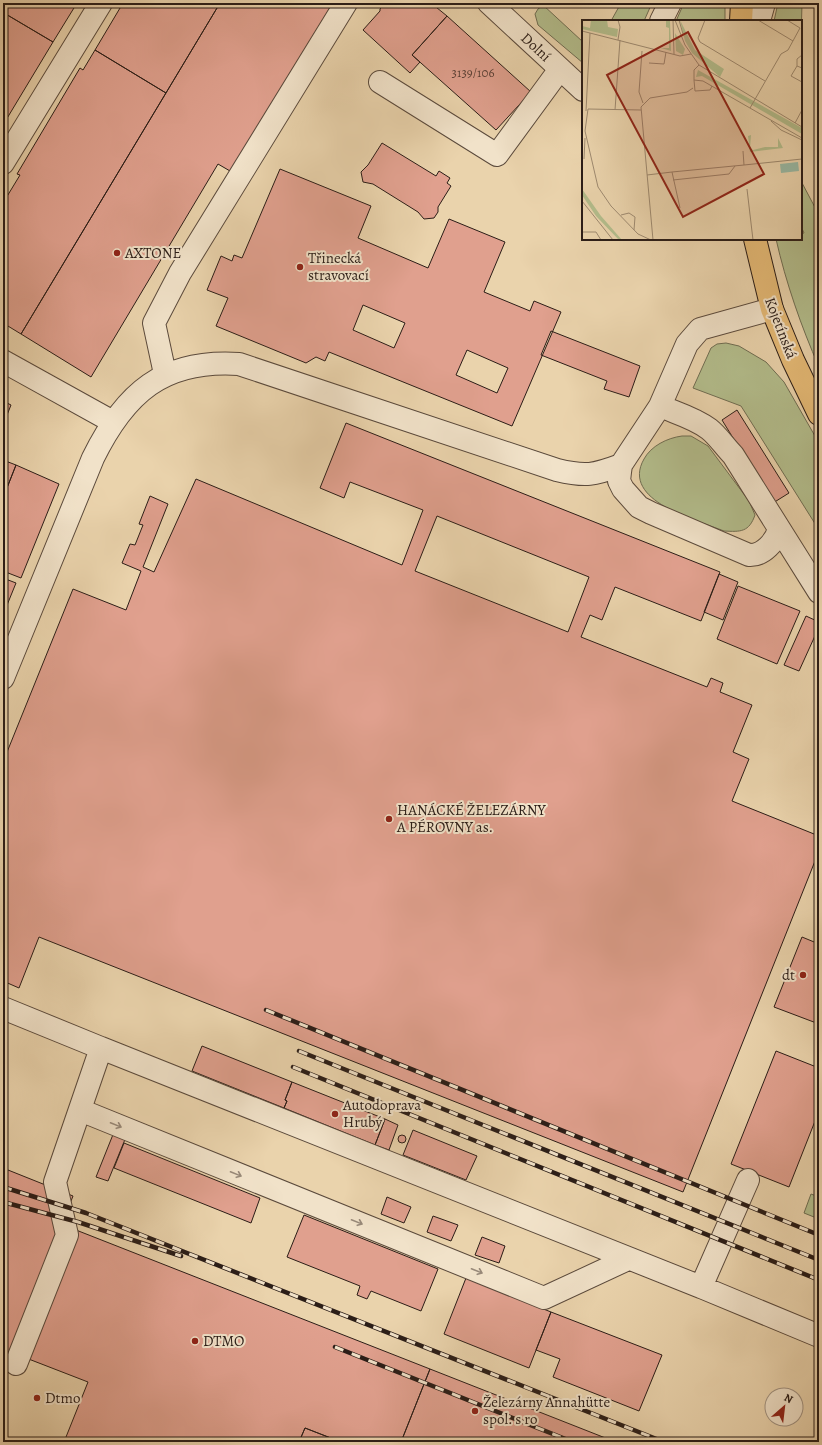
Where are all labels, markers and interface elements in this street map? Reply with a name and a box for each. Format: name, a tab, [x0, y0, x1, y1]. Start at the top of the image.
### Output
inset map	[582, 20, 802, 240]
street label: Dolní	[517, 28, 555, 66]
house number: 3139/106	[452, 64, 494, 81]
place label: AXTONE	[124, 243, 181, 263]
marker: AXTONE	[112, 248, 122, 258]
place label: Třinecká stravovací	[308, 248, 369, 285]
marker: Třinecká stravovací	[295, 262, 305, 272]
street label: Kojetínská	[760, 294, 802, 362]
place label: HANÁCKÉ ŽELEZÁRNY A PÉROVNY as.	[396, 800, 547, 837]
marker: HANÁCKÉ ŽELEZÁRNY A PÉROVNY as.	[384, 814, 394, 824]
place label: dt	[782, 965, 795, 985]
marker: dt	[798, 970, 808, 980]
place label: Autodoprava Hrubý	[342, 1095, 421, 1132]
marker: Autodoprava Hrubý	[330, 1109, 340, 1119]
one-way arrow	[109, 1122, 121, 1129]
one-way arrow	[230, 1170, 242, 1178]
one-way arrow	[350, 1219, 362, 1227]
one-way arrow	[471, 1268, 483, 1275]
place label: DTMO	[203, 1331, 245, 1351]
marker: DTMO	[190, 1336, 200, 1346]
north arrow	[764, 1387, 804, 1427]
place label: Dtmo	[45, 1388, 80, 1408]
text: N	[781, 1390, 796, 1407]
place label: Železárny Annahütte spol. s ro	[483, 1392, 610, 1429]
marker: Dtmo	[32, 1393, 42, 1403]
marker: Železárny Annahütte spol. s ro	[470, 1406, 480, 1416]

